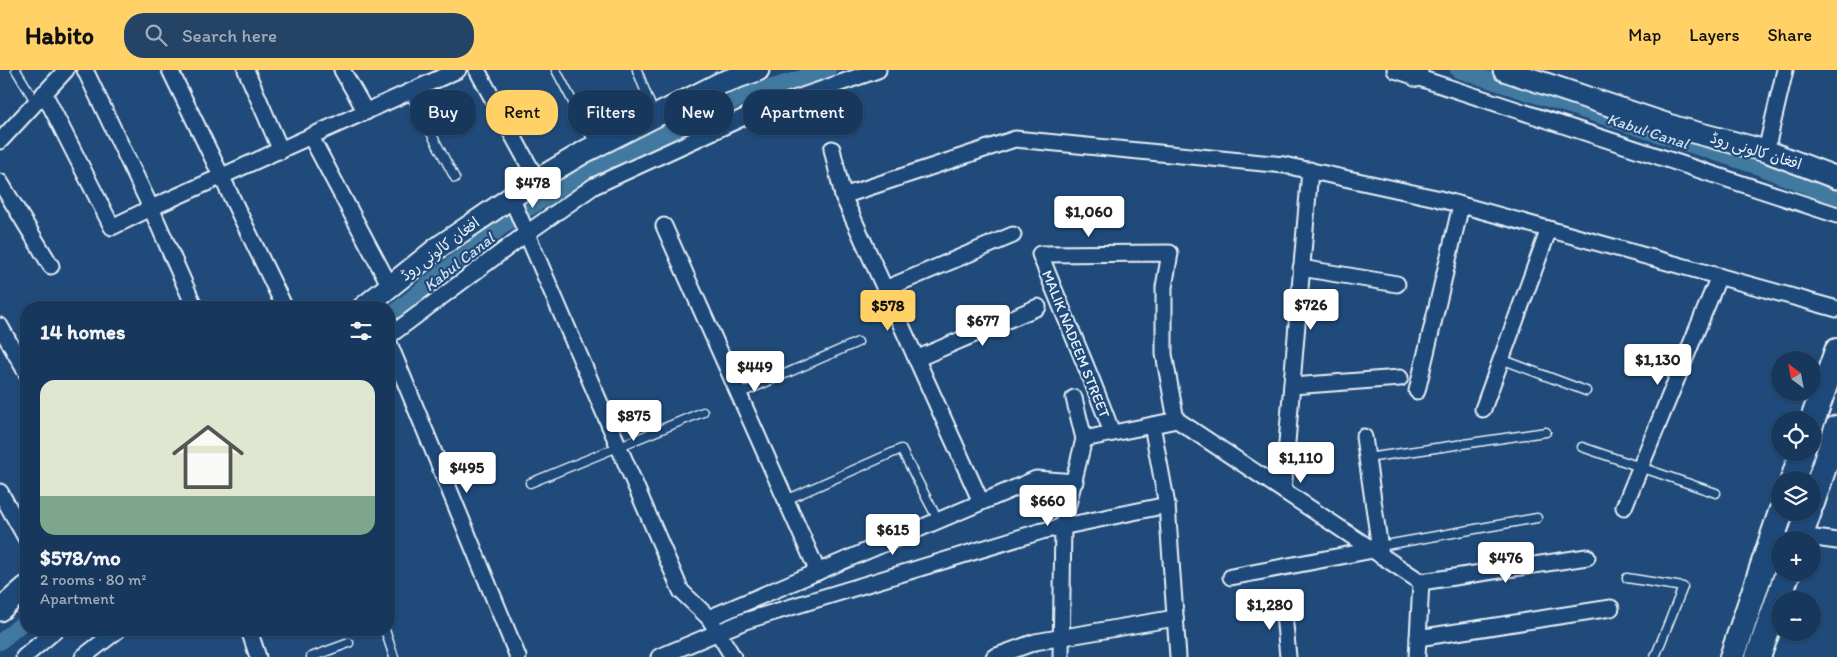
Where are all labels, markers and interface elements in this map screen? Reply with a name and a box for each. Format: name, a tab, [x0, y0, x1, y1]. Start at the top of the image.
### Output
search box	[124, 13, 474, 58]
text: Habito	[25, 21, 94, 50]
icon: search	[142, 21, 170, 49]
text: Search here	[182, 24, 277, 47]
text: Map	[1628, 24, 1661, 46]
text: Layers	[1689, 24, 1739, 46]
text: Share	[1767, 24, 1812, 46]
chip: Buy	[410, 90, 476, 135]
chip: Rent	[486, 90, 558, 135]
chip: Filters	[568, 90, 654, 135]
chip: New	[664, 90, 733, 135]
chip: Apartment	[743, 90, 863, 135]
water label: Kabul Canal	[1605, 109, 1692, 154]
street label: افغان کالونی روڈ	[1708, 129, 1804, 174]
pin: $478	[503, 166, 563, 209]
text: $478	[516, 173, 550, 192]
pin: $1,060	[1048, 196, 1130, 238]
text: $1,060	[1065, 202, 1113, 221]
street label: افغان کالونی روڈ	[397, 213, 484, 285]
water label: Kabul Canal	[420, 228, 499, 295]
street label: MALIK NADEEM STREET	[1038, 267, 1114, 421]
pin: $726	[1281, 288, 1341, 331]
pin: $578	[858, 290, 918, 332]
text: $726	[1295, 295, 1327, 314]
text: $578	[871, 296, 905, 315]
pin: $677	[953, 304, 1013, 347]
text: $677	[967, 311, 999, 330]
icon: filters	[347, 317, 375, 345]
text: 14 homes	[40, 319, 125, 344]
pin: $1,130	[1617, 344, 1699, 386]
pin: $449	[725, 350, 785, 393]
text: $1,130	[1635, 350, 1681, 369]
north arrow	[1771, 351, 1821, 401]
map controls	[1771, 351, 1821, 641]
text: $449	[737, 357, 773, 376]
pin: $875	[604, 400, 664, 442]
text: $875	[617, 406, 651, 425]
button: locate	[1771, 411, 1821, 461]
icon: home	[163, 412, 253, 502]
pin: $1,110	[1260, 442, 1342, 484]
text: $1,110	[1279, 448, 1323, 467]
pin: $495	[437, 452, 497, 494]
text: $495	[450, 458, 484, 477]
button: layers	[1771, 471, 1821, 521]
pin: $660	[1018, 484, 1078, 527]
text: $660	[1031, 491, 1065, 510]
pin: $615	[863, 514, 923, 556]
text: $615	[877, 520, 909, 539]
button: +	[1771, 531, 1821, 581]
pin: $476	[1476, 542, 1536, 584]
text: $578/mo	[40, 545, 121, 570]
text: $476	[1489, 548, 1523, 567]
text: 2 rooms · 80 m²	[40, 570, 146, 589]
pin: $1,280	[1229, 588, 1311, 631]
text: Apartment	[40, 589, 115, 608]
button: −	[1771, 591, 1821, 641]
text: $1,280	[1247, 595, 1293, 614]

